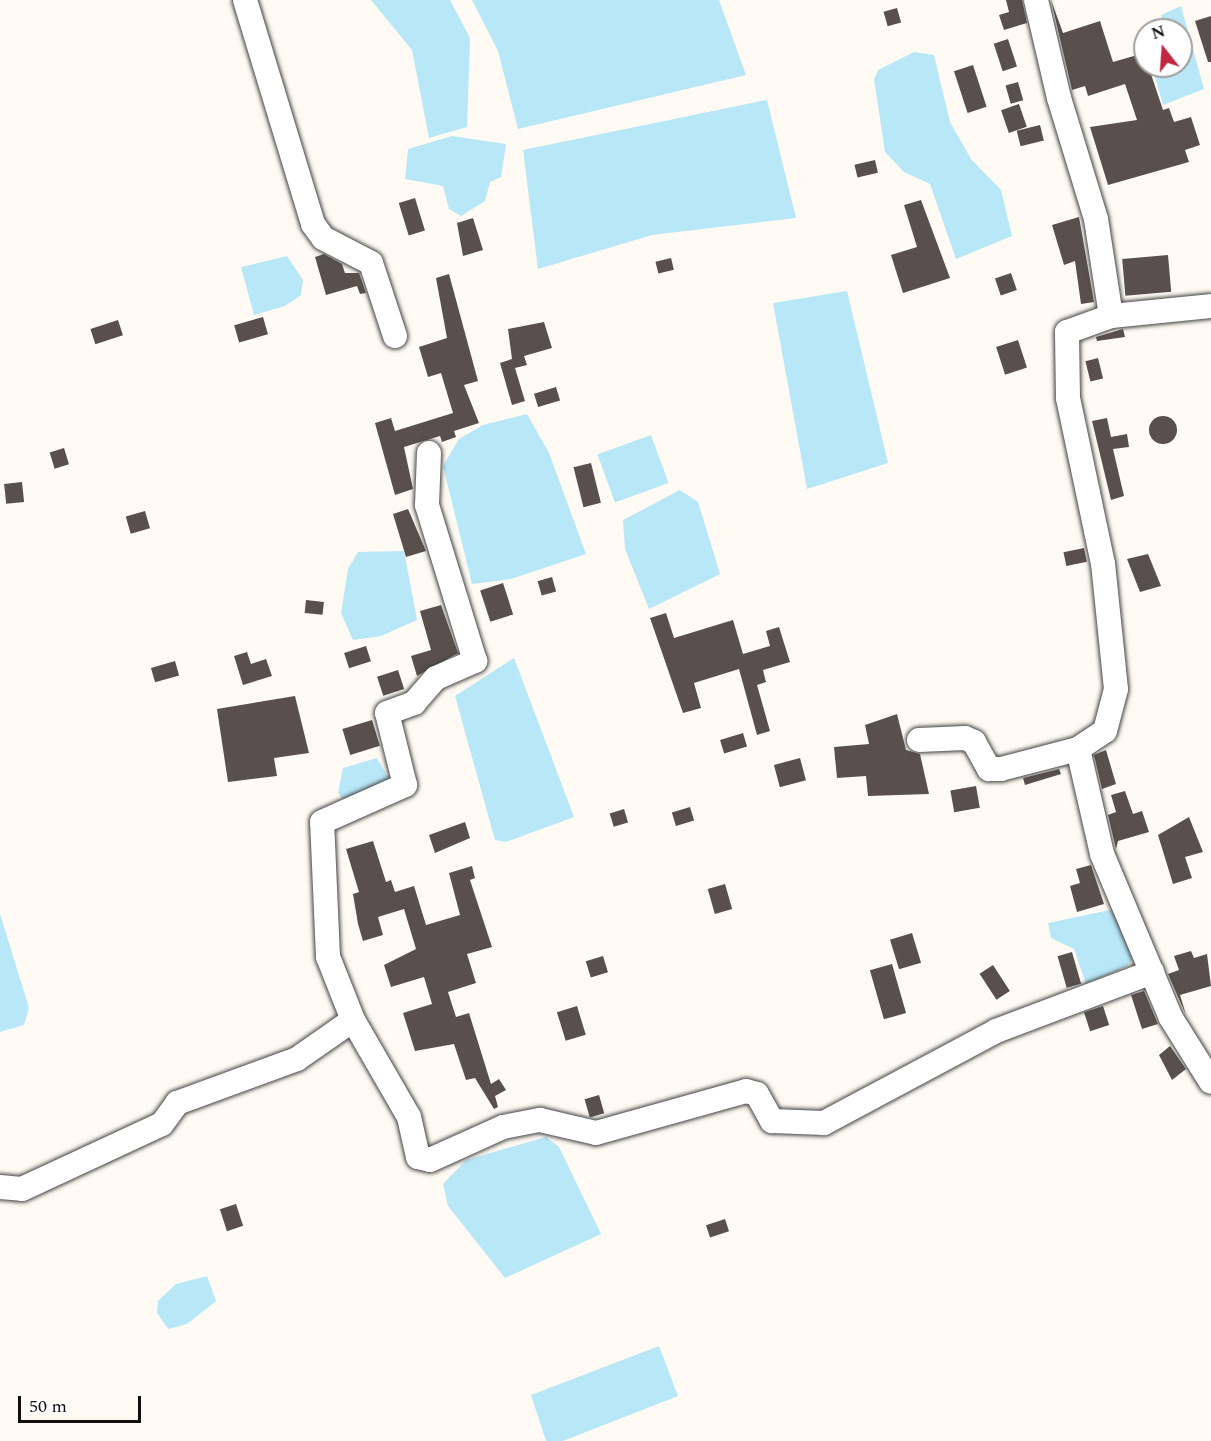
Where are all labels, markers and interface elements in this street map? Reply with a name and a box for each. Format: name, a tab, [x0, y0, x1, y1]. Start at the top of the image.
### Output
north arrow	[1133, 18, 1193, 78]
text: N	[1149, 19, 1168, 46]
scale bar	[21, 1384, 144, 1422]
text: 50 m	[29, 1393, 67, 1420]

